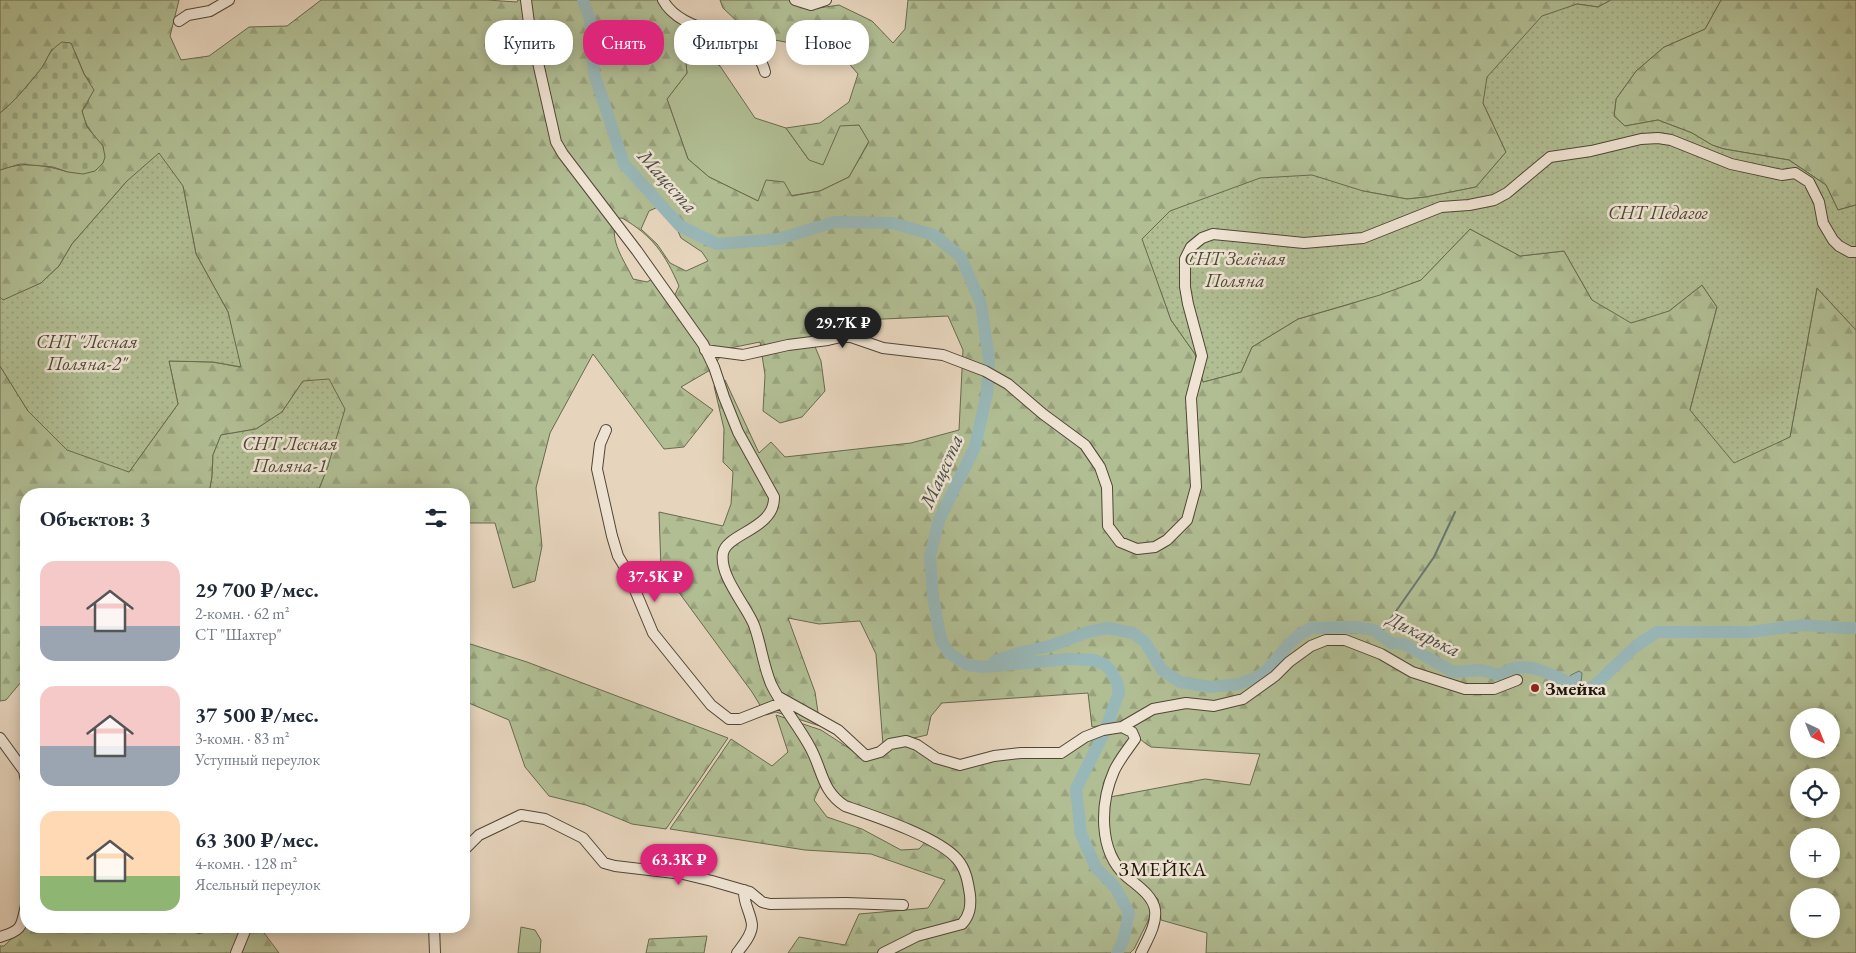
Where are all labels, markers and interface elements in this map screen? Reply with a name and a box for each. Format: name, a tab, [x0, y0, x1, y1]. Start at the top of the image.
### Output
chip: Купить	[485, 20, 573, 65]
chip: Снять	[583, 20, 664, 65]
chip: Фильтры	[674, 20, 776, 65]
chip: Новое	[786, 20, 869, 65]
water label: Мацеста	[632, 143, 704, 219]
park label: СНТ Педагог	[1608, 200, 1708, 225]
park label: СНТ Зелёная Поляна	[1184, 246, 1286, 293]
pin: 29.7K ₽	[797, 306, 889, 349]
text: 29.7K ₽	[815, 312, 871, 333]
park label: СНТ "Лесная Поляна-2"	[36, 329, 138, 376]
water label: Мацеста	[913, 430, 969, 513]
park label: СНТ Лесная Поляна-1	[242, 431, 338, 478]
icon: filters	[422, 504, 450, 532]
text: Объектов: 3	[40, 505, 151, 532]
pin: 37.5K ₽	[609, 560, 701, 603]
text: 37.5K ₽	[627, 566, 683, 587]
text: 29 700 ₽/мес.	[195, 576, 319, 603]
icon: home	[80, 581, 140, 641]
text: 2-комн. · 62 m²	[195, 603, 290, 624]
water label: Дикарька	[1382, 604, 1465, 663]
text: СТ "Шахтер"	[195, 624, 282, 645]
place label: Змейка	[1545, 676, 1607, 701]
marker: Змейка	[1529, 682, 1541, 694]
text: 37 500 ₽/мес.	[195, 701, 319, 728]
icon: home	[80, 706, 140, 766]
north arrow	[1790, 708, 1840, 758]
map controls	[1790, 708, 1840, 938]
text: 3-комн. · 83 m²	[195, 728, 290, 749]
text: Уступный переулок	[195, 749, 320, 770]
button: locate	[1790, 768, 1840, 818]
text: 63 300 ₽/мес.	[195, 826, 319, 853]
button: +	[1790, 828, 1840, 878]
icon: home	[80, 831, 140, 891]
pin: 63.3K ₽	[633, 844, 725, 886]
text: 63.3K ₽	[651, 849, 707, 870]
text: 4-комн. · 128 m²	[195, 853, 297, 874]
district label: ЗМЕЙКА	[1119, 856, 1207, 882]
text: Ясельный переулок	[195, 874, 321, 895]
button: −	[1790, 888, 1840, 938]

